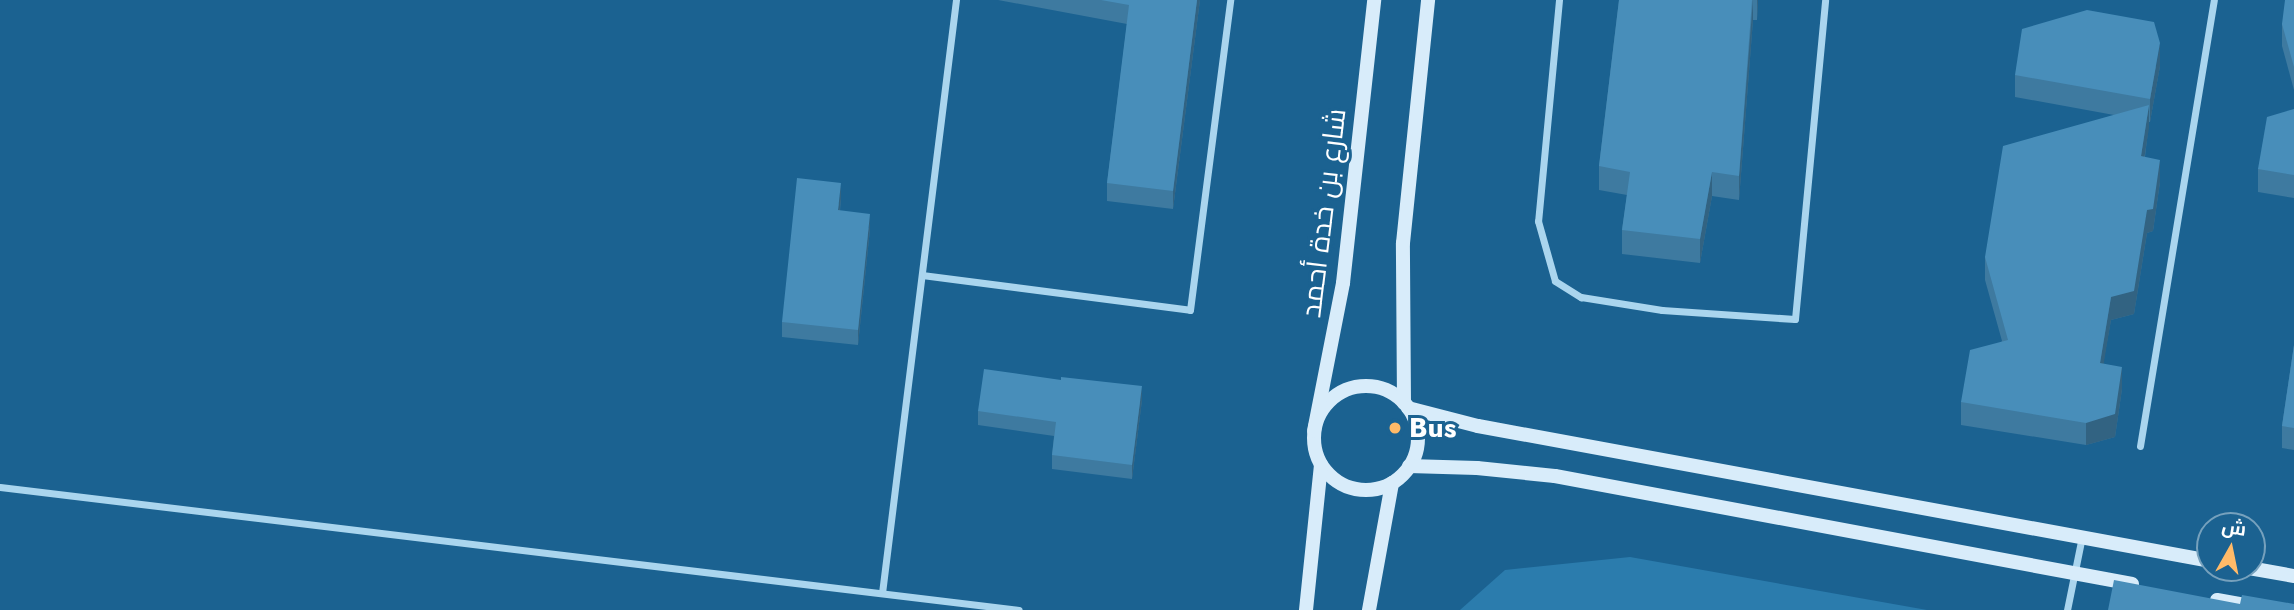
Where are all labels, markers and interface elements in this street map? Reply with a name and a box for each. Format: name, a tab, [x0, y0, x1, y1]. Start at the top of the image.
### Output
street label: شارع بن خدة أحمد	[1295, 107, 1353, 319]
place label: Bus	[1409, 411, 1456, 445]
marker: Bus	[1387, 420, 1403, 436]
north arrow	[2196, 512, 2266, 582]
text: ش	[2220, 512, 2248, 543]

